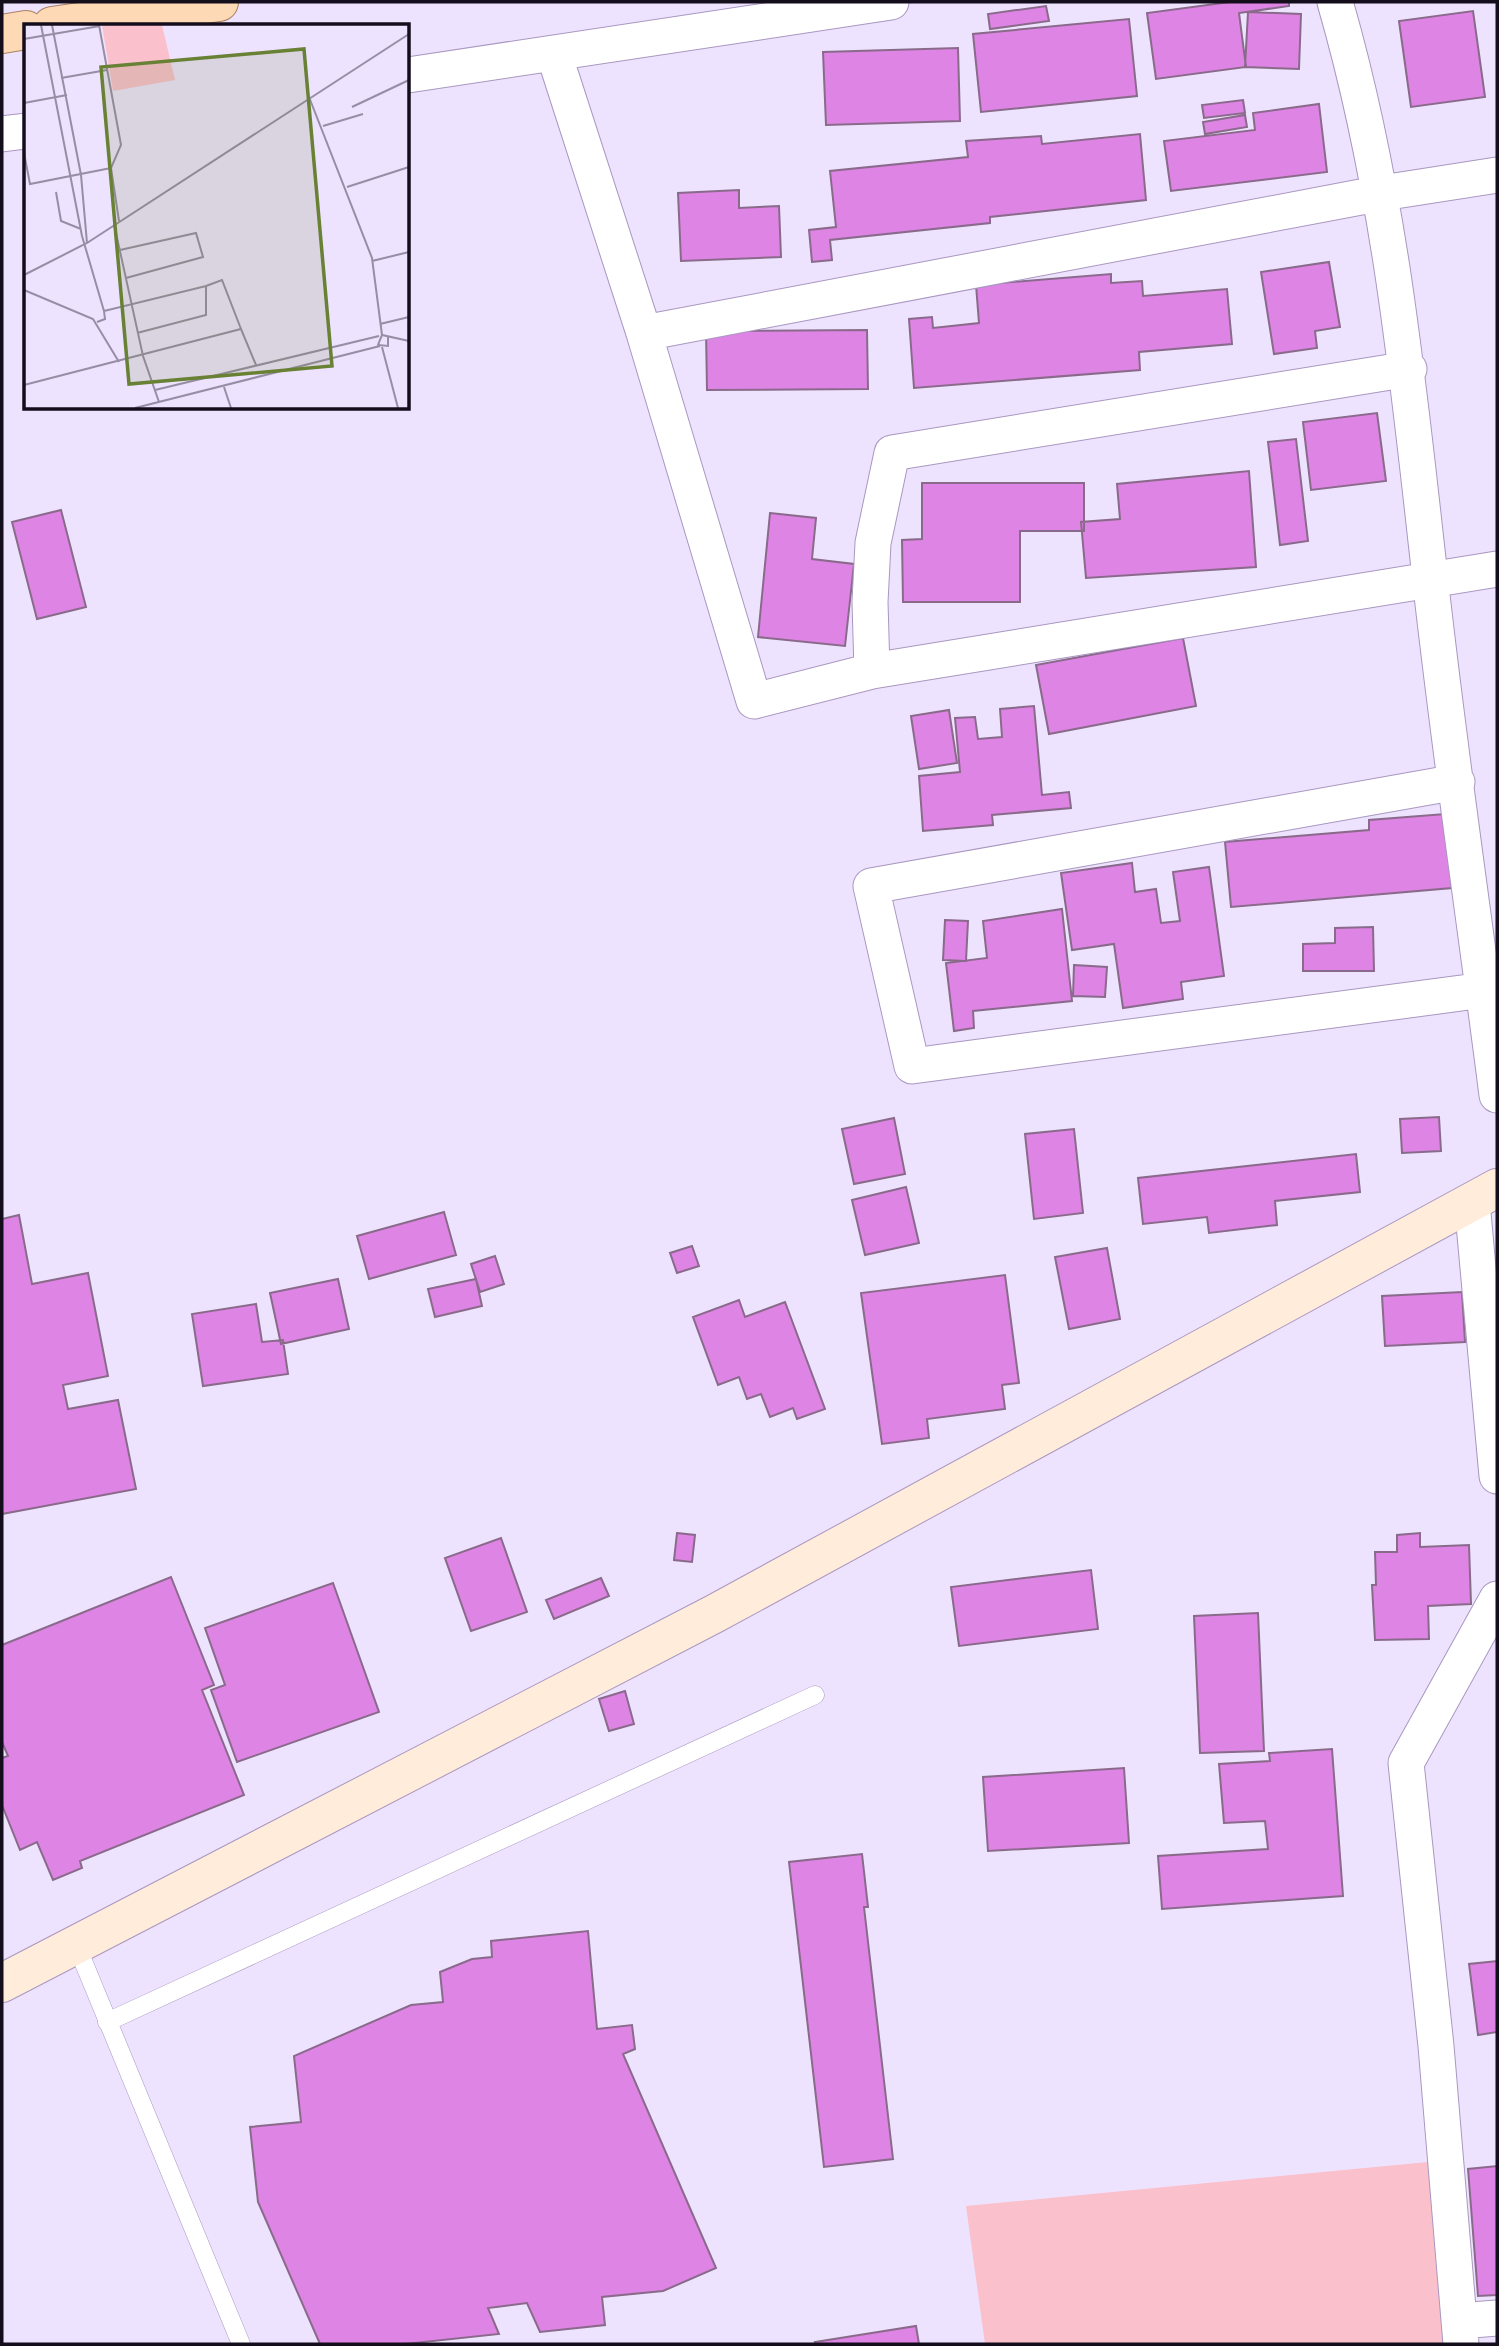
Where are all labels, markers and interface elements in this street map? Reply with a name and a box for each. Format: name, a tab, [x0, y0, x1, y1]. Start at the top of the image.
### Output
inset map	[24, 24, 410, 410]

